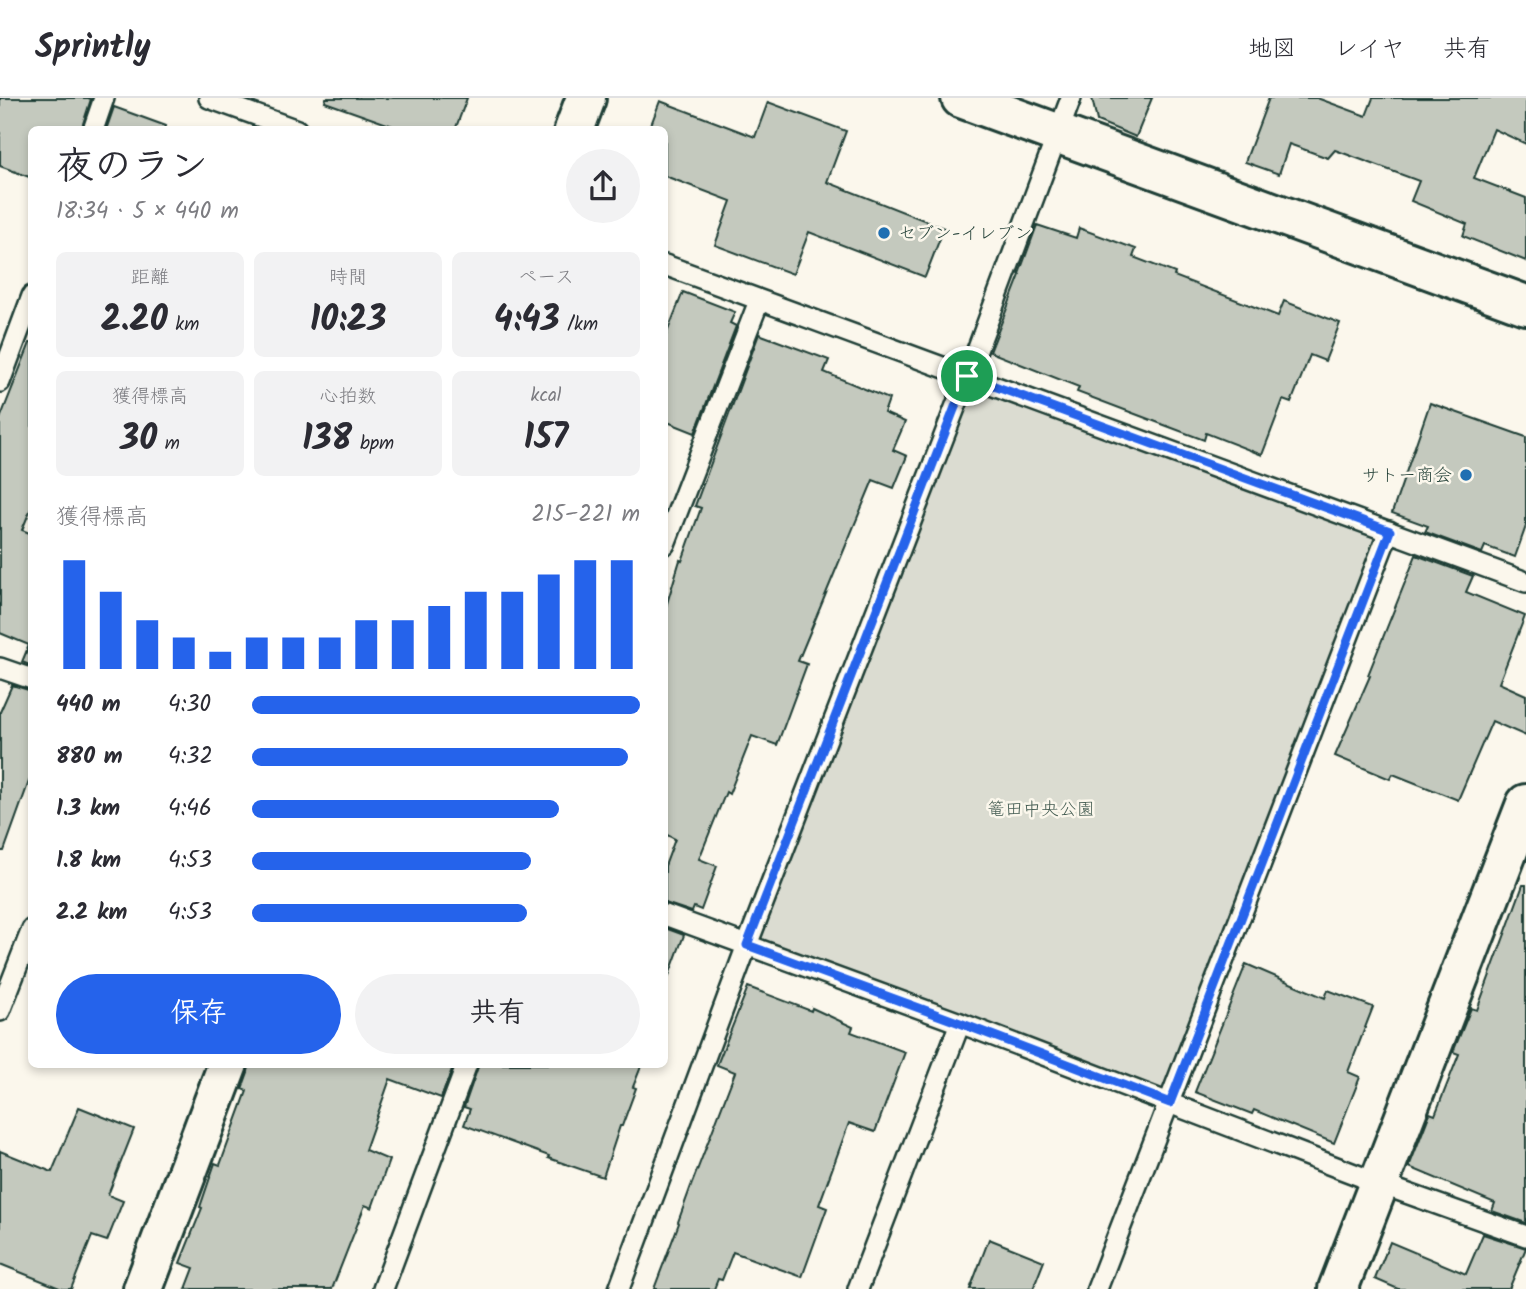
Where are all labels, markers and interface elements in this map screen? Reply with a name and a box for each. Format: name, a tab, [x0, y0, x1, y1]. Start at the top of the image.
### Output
text: Sprintly	[35, 22, 151, 75]
text: 地図	[1248, 30, 1296, 69]
text: レイヤ	[1334, 30, 1405, 69]
text: 共有	[1443, 30, 1491, 69]
text: 夜のラン	[56, 138, 208, 198]
button: share	[566, 149, 640, 223]
text: 18:34 · 5 × 440 m	[56, 194, 239, 230]
place label: セブン-イレブン	[898, 220, 1032, 249]
marker: セブン-イレブン	[876, 225, 892, 241]
text: 距離	[131, 263, 169, 293]
text: 時間	[329, 263, 367, 293]
text: ペース	[518, 263, 574, 293]
text: 2.20	[101, 293, 168, 349]
text: 10:23	[310, 293, 386, 349]
text: 4:43	[494, 293, 560, 349]
text: km	[168, 310, 199, 340]
text: /km	[560, 310, 598, 340]
pin	[937, 346, 997, 406]
icon: arrive	[948, 357, 986, 395]
text: kcal	[531, 381, 561, 411]
text: 獲得標高	[112, 382, 188, 412]
text: 心拍数	[319, 382, 377, 412]
text: 157	[524, 411, 568, 467]
text: 30	[120, 412, 157, 468]
text: 138	[302, 412, 352, 468]
text: m	[157, 429, 180, 459]
text: bpm	[352, 429, 394, 459]
place label: サトー商会	[1362, 462, 1452, 491]
marker: サトー商会	[1458, 467, 1474, 483]
text: 215–221 m	[532, 497, 640, 533]
text: 獲得標高	[56, 500, 148, 536]
text: 440 m	[56, 687, 121, 723]
text: 4:30	[168, 687, 211, 723]
text: 880 m	[56, 739, 123, 775]
text: 4:32	[168, 739, 213, 775]
text: 1.3 km	[56, 791, 120, 827]
text: 4:46	[168, 791, 212, 827]
park label: 篭田中央公園	[987, 796, 1095, 825]
text: 1.8 km	[56, 843, 121, 879]
text: 4:53	[168, 843, 212, 879]
text: 2.2 km	[56, 895, 127, 931]
text: 4:53	[168, 895, 212, 931]
button: 保存	[56, 974, 341, 1054]
button: 共有	[355, 974, 640, 1054]

